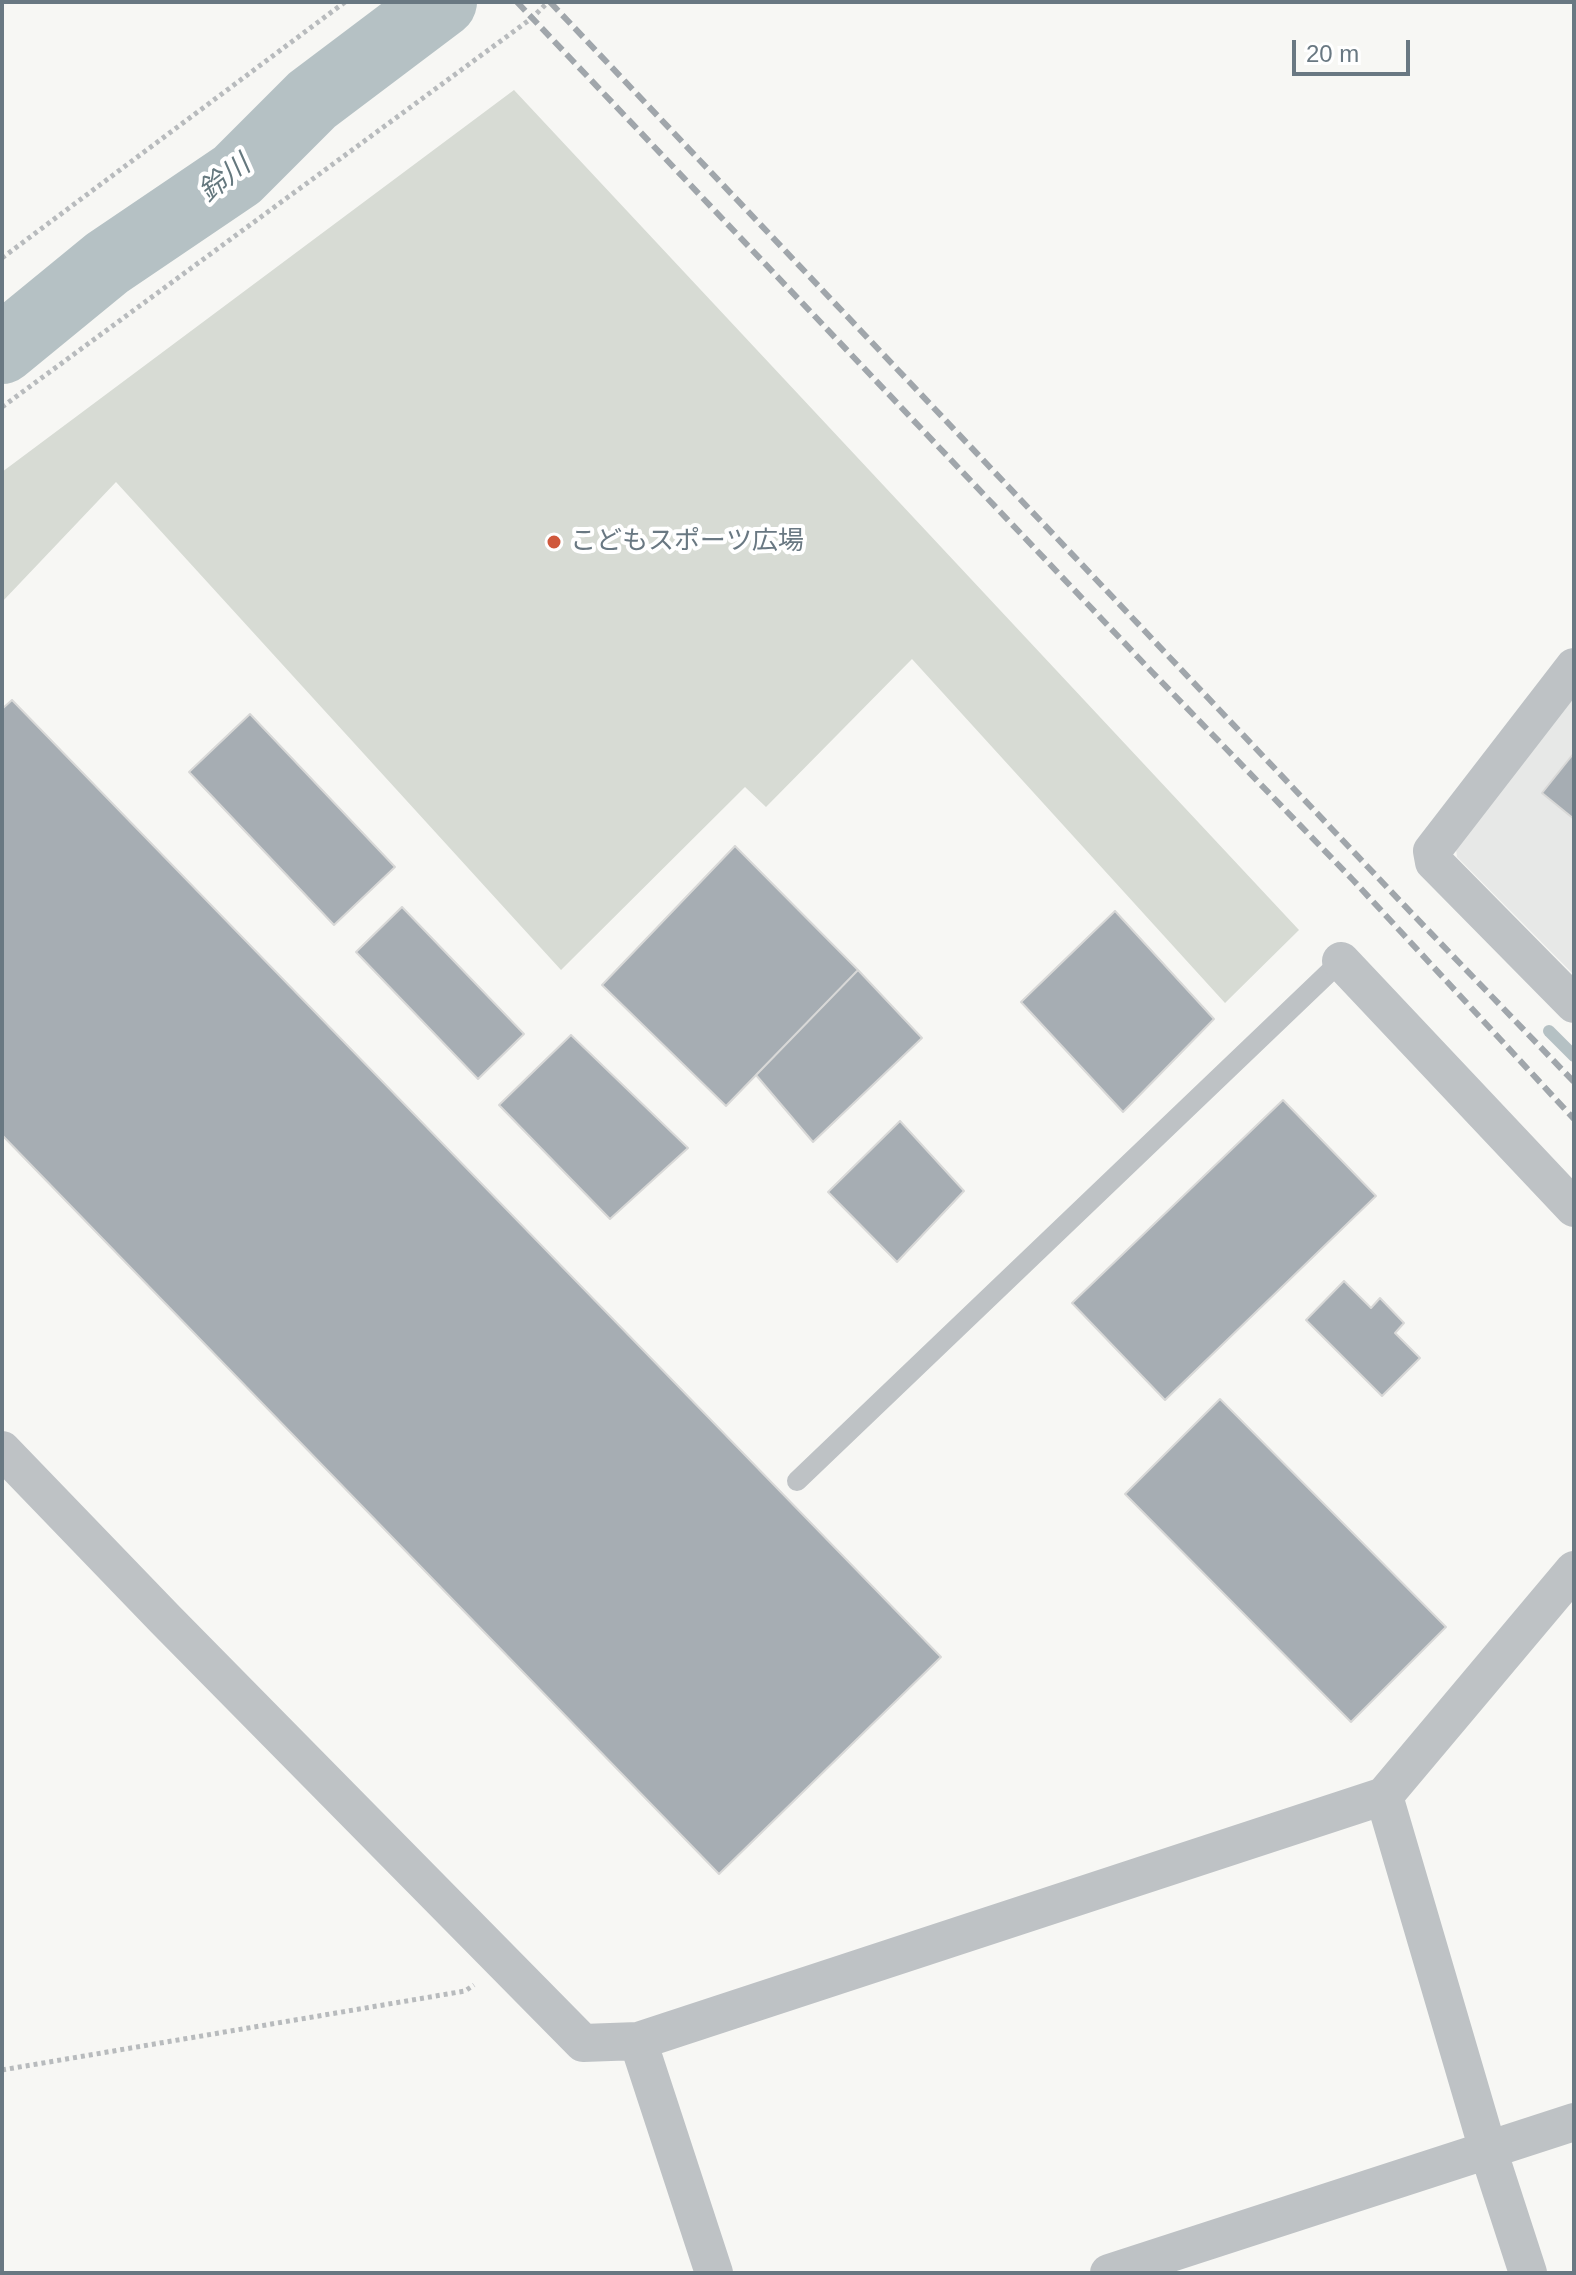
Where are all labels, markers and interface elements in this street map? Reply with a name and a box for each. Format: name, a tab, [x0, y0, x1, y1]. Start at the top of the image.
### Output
scale bar	[1296, 24, 1414, 74]
text: 20 m	[1306, 40, 1359, 67]
water label: 鈴川	[193, 149, 257, 209]
place label: こどもスポーツ広場	[570, 526, 804, 558]
marker: こどもスポーツ広場	[545, 533, 563, 551]

